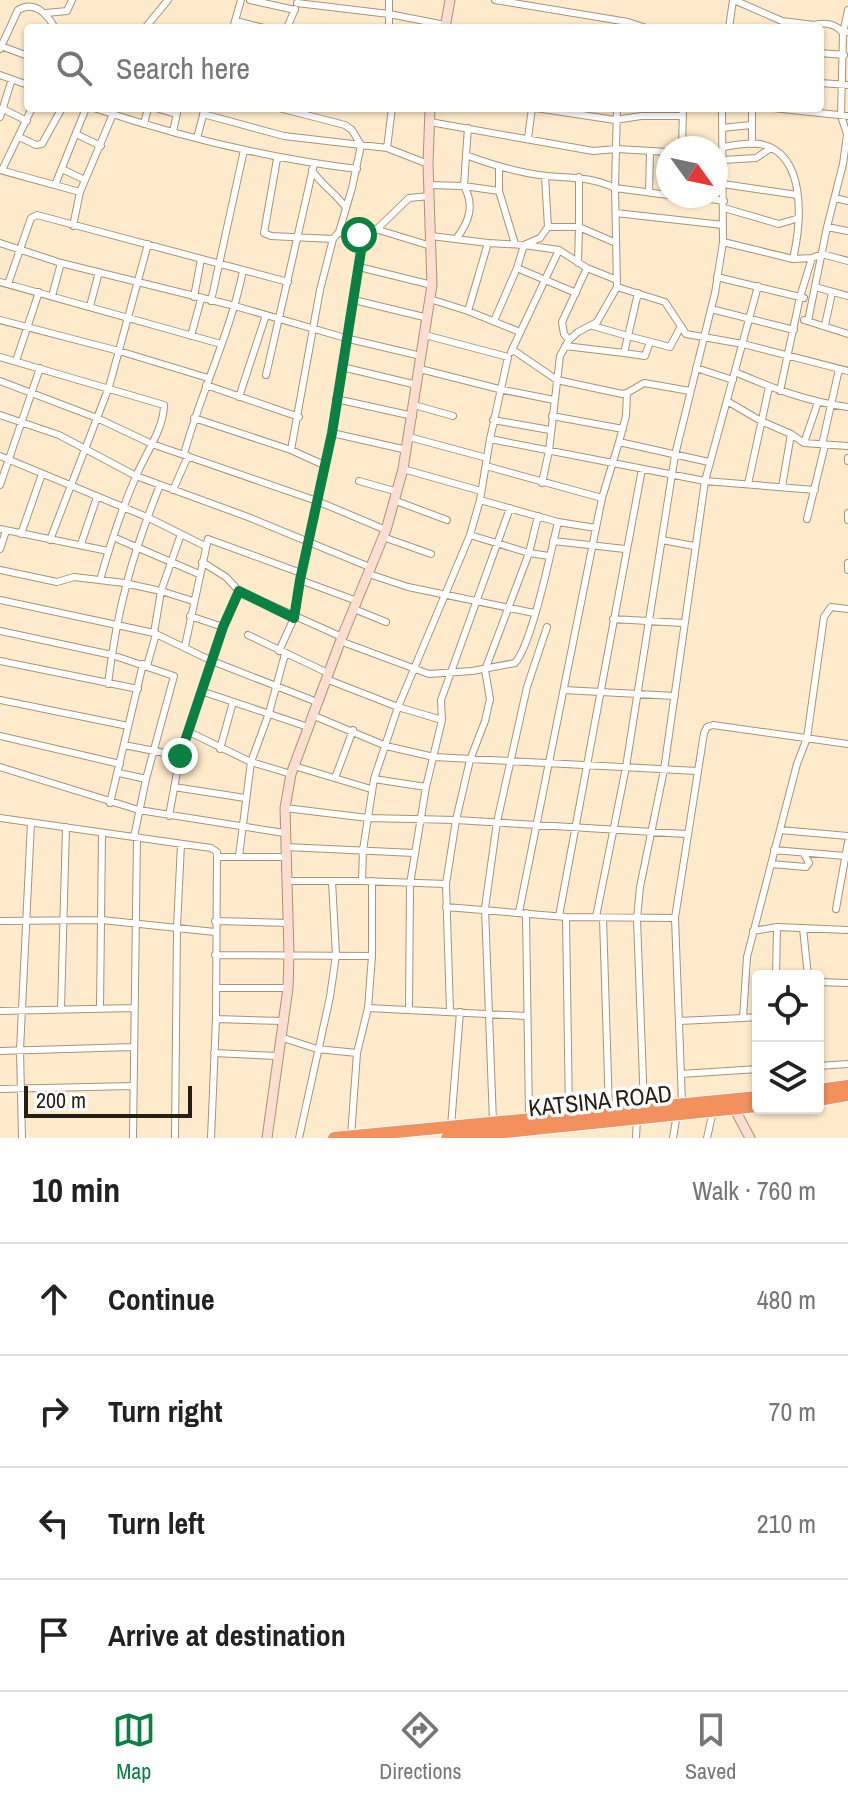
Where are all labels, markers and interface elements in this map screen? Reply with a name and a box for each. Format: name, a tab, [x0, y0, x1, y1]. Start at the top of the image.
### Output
search box	[24, 24, 824, 112]
icon: search	[52, 46, 96, 90]
text: Search here	[116, 48, 250, 88]
north arrow	[656, 136, 728, 208]
route start	[341, 217, 377, 253]
route end	[162, 738, 198, 774]
map controls	[752, 970, 824, 1114]
button: locate	[752, 970, 824, 1042]
button: layers	[752, 1042, 824, 1114]
street label: KATSINA ROAD	[527, 1077, 673, 1123]
scale bar	[24, 1082, 192, 1118]
text: 200 m	[36, 1085, 86, 1115]
text: 10 min	[32, 1167, 120, 1213]
text: Walk · 760 m	[692, 1173, 816, 1208]
icon: ahead	[32, 1277, 76, 1321]
text: Continue	[108, 1279, 215, 1319]
text: 480 m	[757, 1282, 816, 1317]
icon: right	[32, 1389, 76, 1433]
text: Turn right	[108, 1391, 222, 1431]
text: 70 m	[769, 1394, 816, 1429]
icon: left	[32, 1501, 76, 1545]
text: Turn left	[108, 1503, 205, 1543]
text: 210 m	[757, 1506, 816, 1541]
icon: arrive	[32, 1613, 76, 1657]
text: Arrive at destination	[108, 1615, 346, 1655]
tab: Map	[112, 1708, 156, 1786]
tab: Directions	[379, 1708, 462, 1786]
tab: Saved	[685, 1708, 736, 1786]

